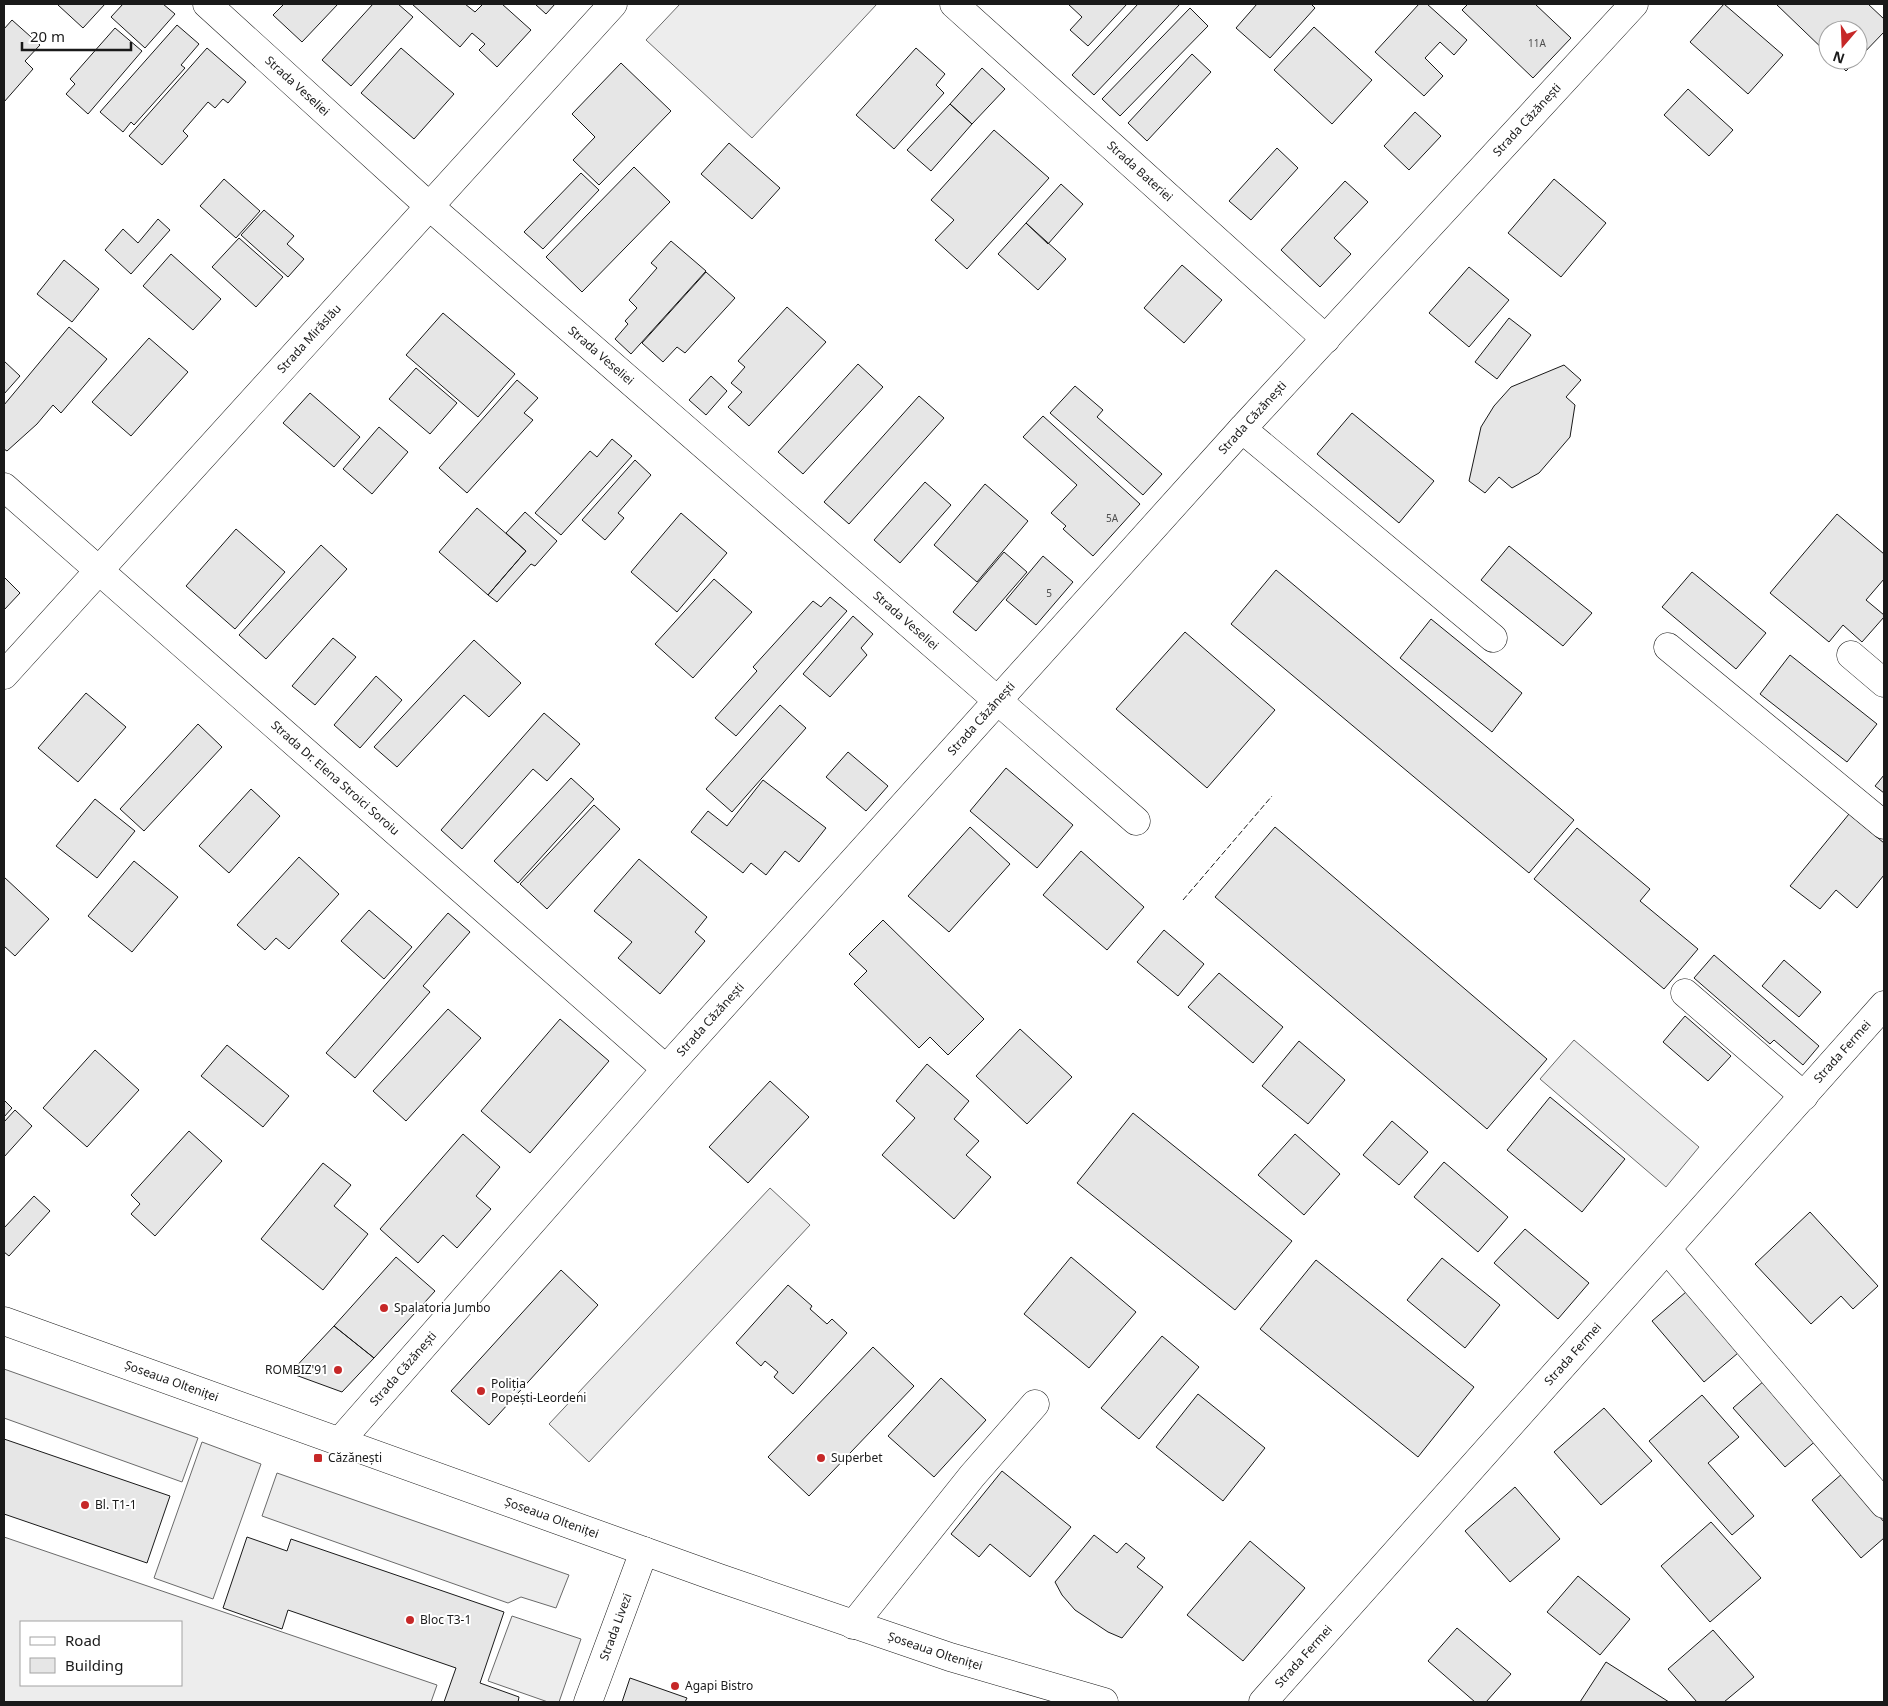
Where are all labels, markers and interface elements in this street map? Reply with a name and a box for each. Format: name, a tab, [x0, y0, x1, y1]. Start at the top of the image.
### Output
scale bar	[22, 20, 131, 52]
north arrow	[1818, 20, 1868, 70]
text: 20 m	[30, 26, 65, 46]
house number: 11A	[1528, 36, 1547, 50]
text: N	[1830, 47, 1847, 69]
street label: Strada Veseliei	[262, 52, 334, 120]
street label: Strada Căzănești	[1489, 79, 1565, 160]
street label: Strada Bateriei	[1103, 137, 1177, 205]
street label: Strada Mirăslău	[273, 300, 345, 377]
street label: Strada Veseliei	[565, 322, 638, 388]
street label: Strada Căzănești	[1214, 377, 1290, 458]
house number: 5A	[1106, 511, 1119, 525]
house number: 5	[1046, 586, 1052, 600]
street label: Strada Veseliei	[870, 587, 943, 654]
street label: Strada Căzănești	[943, 678, 1019, 759]
street label: Strada Dr. Elena Stroici Soroiu	[268, 717, 404, 839]
street label: Strada Căzănești	[672, 979, 748, 1060]
street label: Strada Fermei	[1810, 1016, 1875, 1086]
place label: Spalatoria Jumbo	[394, 1299, 491, 1316]
marker: Spalatoria Jumbo	[378, 1302, 390, 1314]
street label: Strada Fermei	[1540, 1319, 1605, 1389]
street label: Strada Căzănești	[366, 1328, 440, 1409]
street label: Șoseaua Olteniței	[122, 1356, 221, 1405]
place label: ROMBIZ'91	[265, 1361, 328, 1378]
marker: ROMBIZ'91	[332, 1364, 344, 1376]
place label: Poliția Popești-Leordeni	[491, 1375, 586, 1406]
marker: Poliția Popești-Leordeni	[475, 1385, 487, 1397]
place label: Căzănești	[328, 1449, 382, 1466]
place label: Superbet	[831, 1449, 883, 1466]
marker: Căzănești	[312, 1452, 324, 1464]
marker: Superbet	[815, 1452, 827, 1464]
street label: Șoseaua Olteniței	[503, 1493, 601, 1542]
place label: Bl. T1-1	[95, 1496, 137, 1513]
marker: Bl. T1-1	[79, 1499, 91, 1511]
street label: Strada Livezi	[595, 1591, 636, 1663]
place label: Bloc T3-1	[420, 1611, 471, 1628]
marker: Bloc T3-1	[404, 1614, 416, 1626]
legend	[20, 1621, 182, 1686]
street label: Strada Fermei	[1271, 1621, 1336, 1691]
street label: Șoseaua Olteniței	[886, 1627, 985, 1674]
text: Road	[65, 1630, 101, 1650]
text: Building	[65, 1655, 123, 1675]
place label: Agapi Bistro	[685, 1677, 753, 1694]
marker: Agapi Bistro	[669, 1680, 681, 1692]

